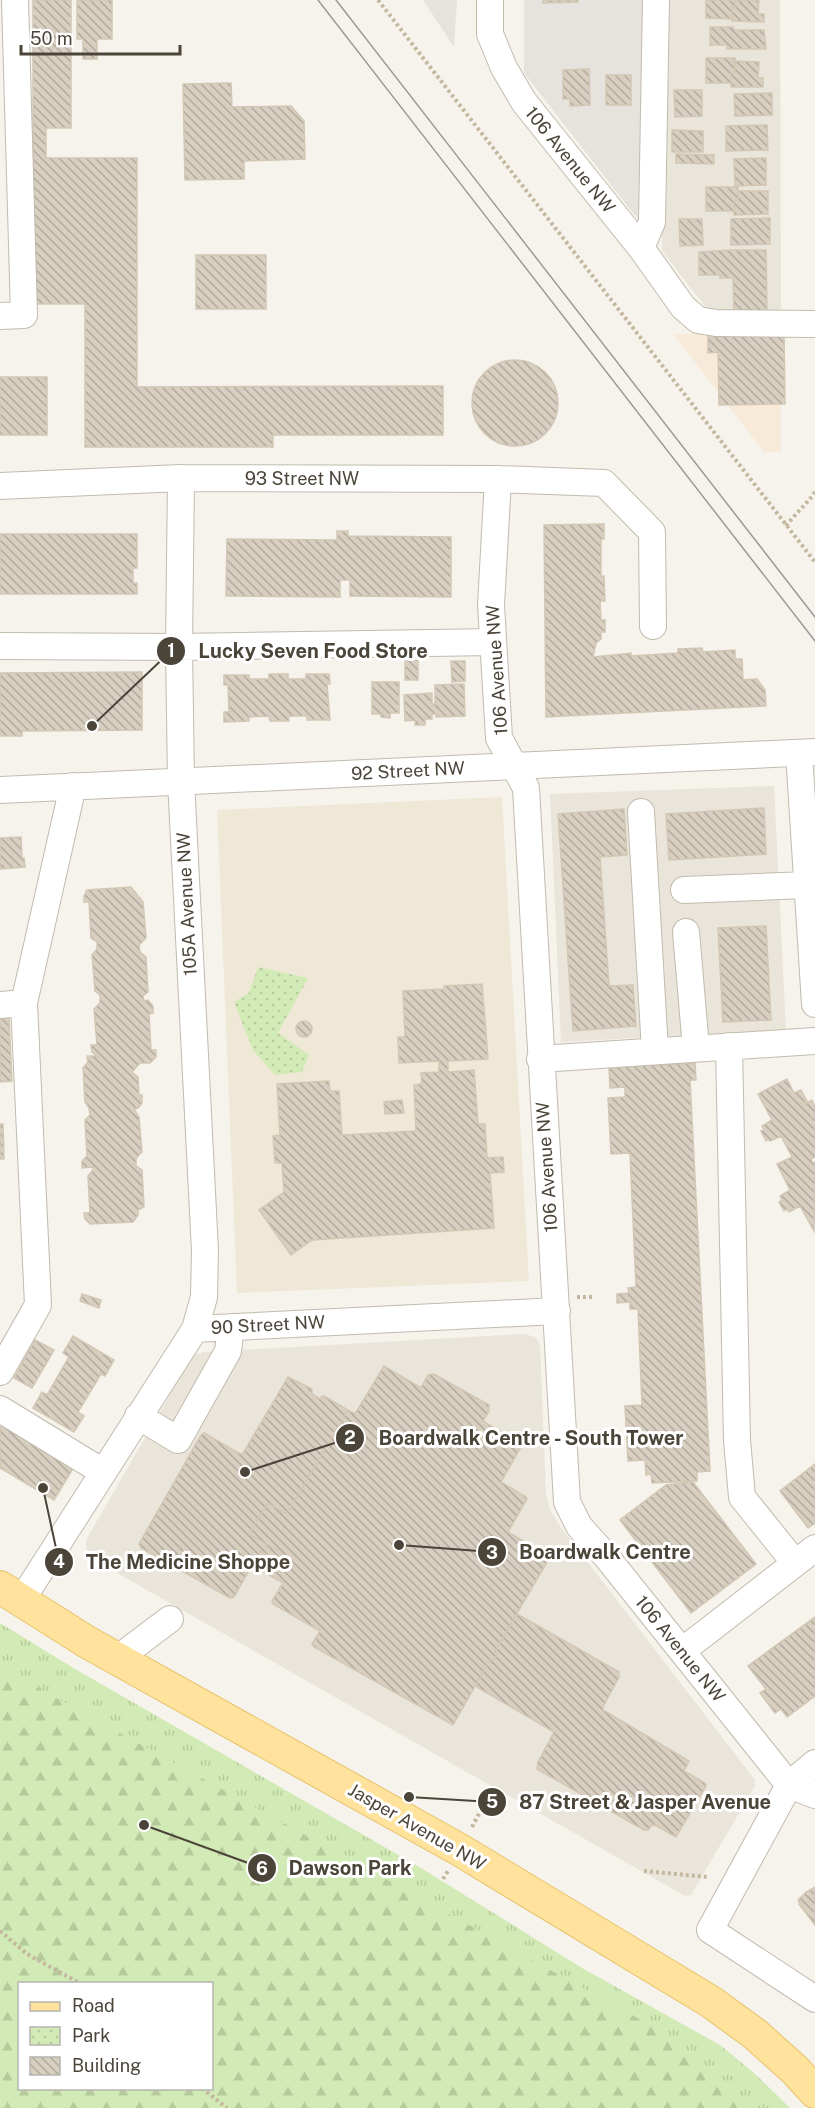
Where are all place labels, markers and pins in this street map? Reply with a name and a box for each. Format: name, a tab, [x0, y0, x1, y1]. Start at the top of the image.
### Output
callout: Lucky Seven Food Store	[156, 632, 440, 670]
callout: Boardwalk Centre - South Tower	[335, 1419, 697, 1457]
callout: Boardwalk Centre	[477, 1533, 703, 1571]
callout: The Medicine Shoppe	[44, 1543, 302, 1581]
callout: 87 Street & Jasper Avenue	[477, 1783, 784, 1821]
callout: Dawson Park	[247, 1849, 424, 1887]

